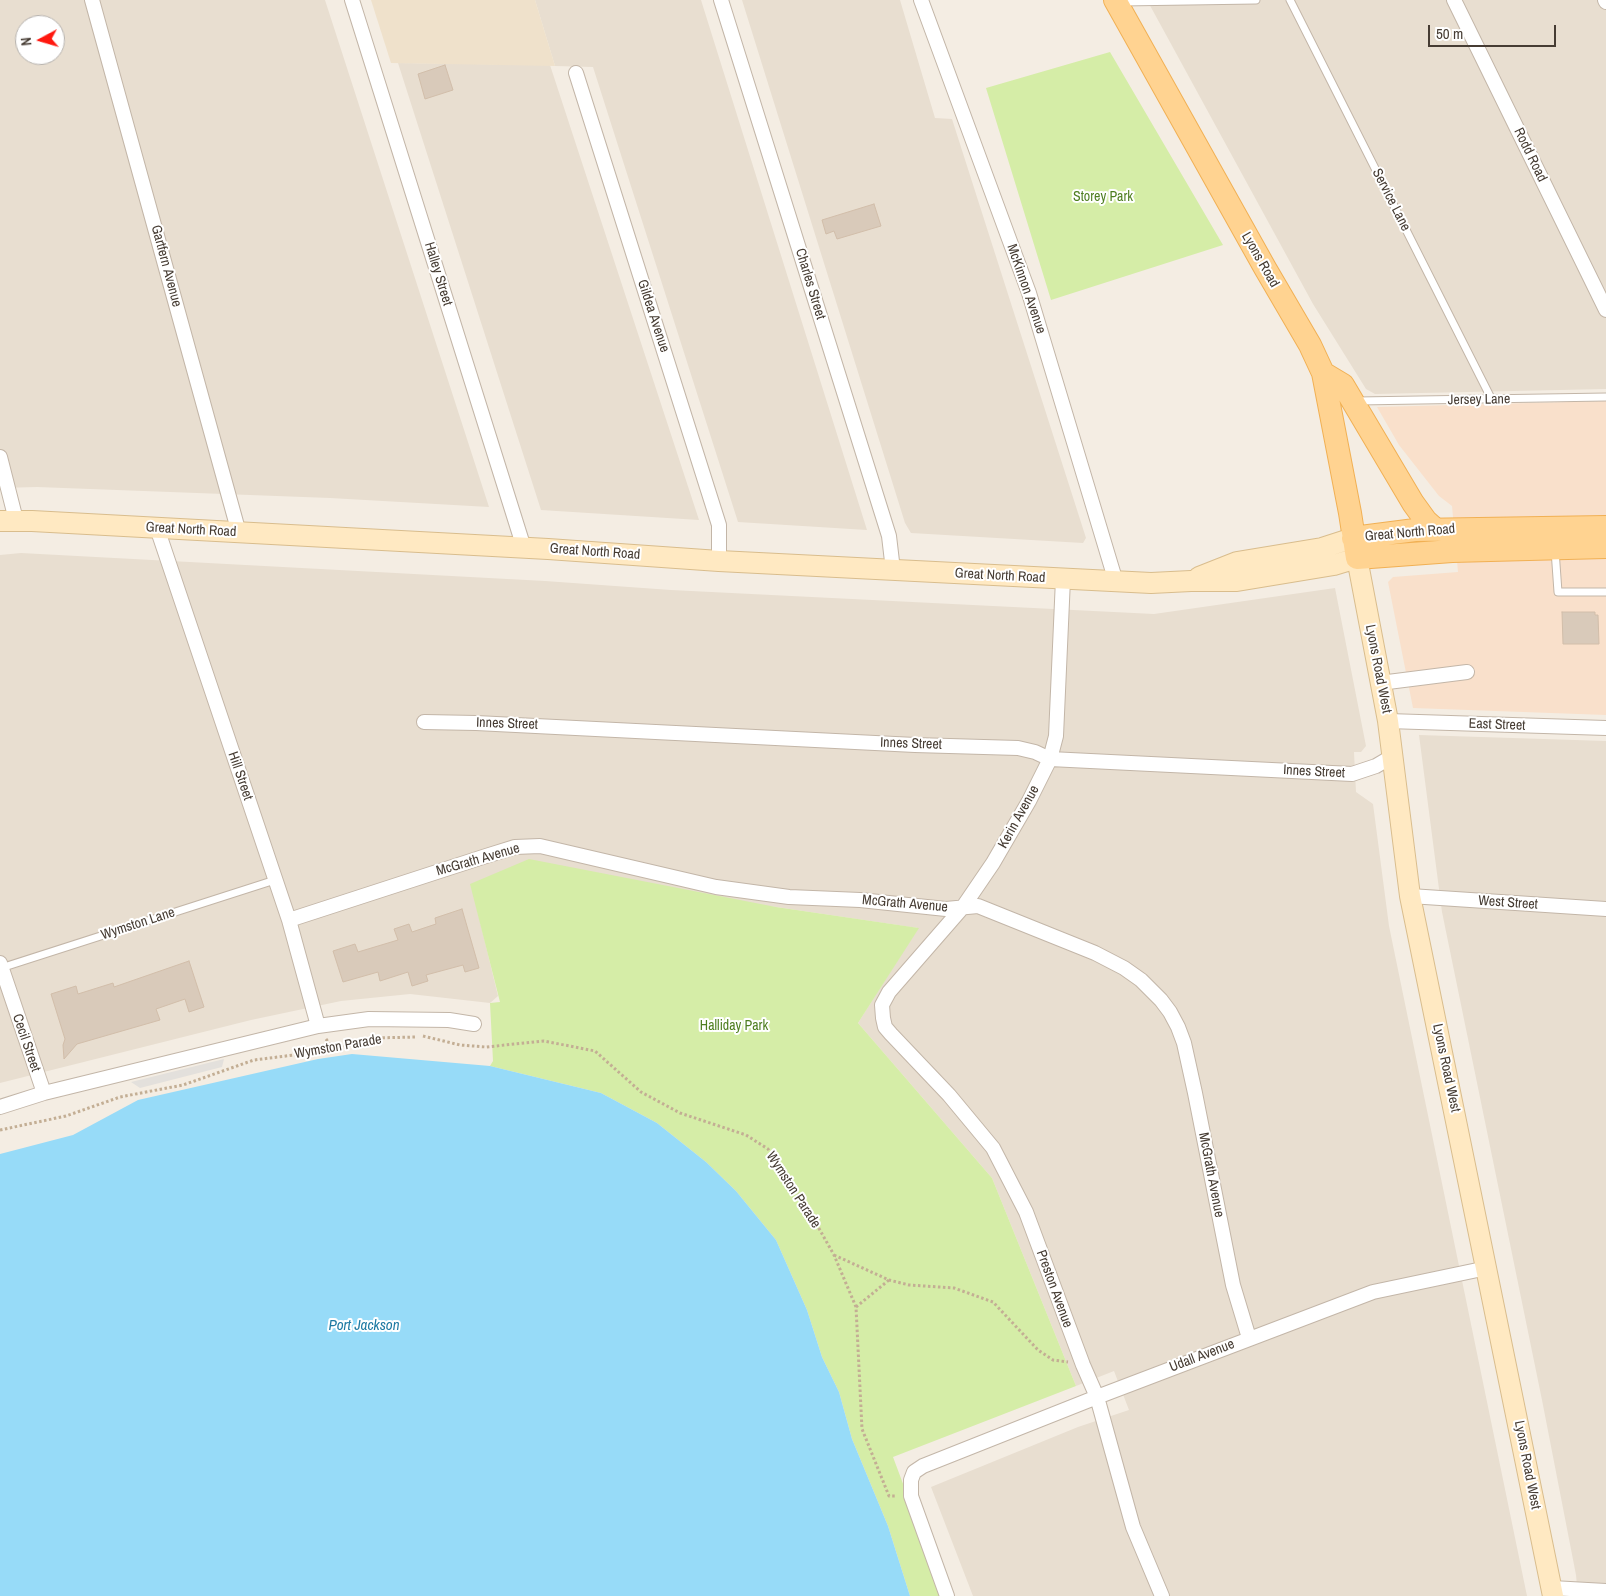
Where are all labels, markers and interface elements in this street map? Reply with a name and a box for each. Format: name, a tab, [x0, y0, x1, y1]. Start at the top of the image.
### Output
north arrow	[15, 15, 65, 65]
scale bar	[1431, 15, 1558, 47]
text: 50 m	[1436, 23, 1463, 44]
text: N	[17, 36, 35, 47]
street label: Rodd Road	[1510, 125, 1550, 185]
street label: Service Lane	[1368, 166, 1414, 234]
park label: Storey Park	[1073, 189, 1133, 205]
street label: Gartfern Avenue	[147, 223, 185, 309]
street label: Lyons Road	[1238, 229, 1282, 291]
street label: Halley Street	[420, 240, 456, 308]
street label: McKinnon Avenue	[1003, 242, 1049, 336]
street label: Charles Street	[791, 246, 829, 322]
street label: Gildea Avenue	[633, 277, 673, 355]
street label: Jersey Lane	[1448, 391, 1510, 409]
street label: Great North Road	[145, 519, 237, 541]
street label: Great North Road	[1364, 521, 1456, 545]
street label: Great North Road	[549, 540, 641, 564]
street label: Great North Road	[954, 565, 1046, 587]
street label: Lyons Road West	[1361, 623, 1395, 715]
street label: Innes Street	[476, 715, 538, 733]
street label: East Street	[1468, 716, 1526, 734]
street label: Innes Street	[880, 735, 942, 753]
street label: Hill Street	[224, 749, 256, 803]
street label: Innes Street	[1283, 762, 1345, 782]
street label: Kerin Avenue	[995, 783, 1043, 851]
street label: McGrath Avenue	[434, 840, 522, 880]
street label: McGrath Avenue	[861, 892, 949, 916]
street label: West Street	[1478, 893, 1538, 913]
street label: Wymston Lane	[99, 904, 177, 944]
street label: Cecil Street	[8, 1012, 44, 1074]
park label: Halliday Park	[700, 1018, 768, 1034]
street label: Lyons Road West	[1428, 1022, 1464, 1114]
street label: Wymston Parade	[293, 1031, 383, 1063]
street label: McGrath Avenue	[1195, 1131, 1227, 1219]
street label: Wymston Parade	[762, 1149, 824, 1231]
street label: Preston Avenue	[1032, 1248, 1076, 1330]
water label: Port Jackson	[328, 1317, 400, 1335]
street label: Udall Avenue	[1167, 1336, 1237, 1376]
street label: Lyons Road West	[1510, 1419, 1544, 1511]

